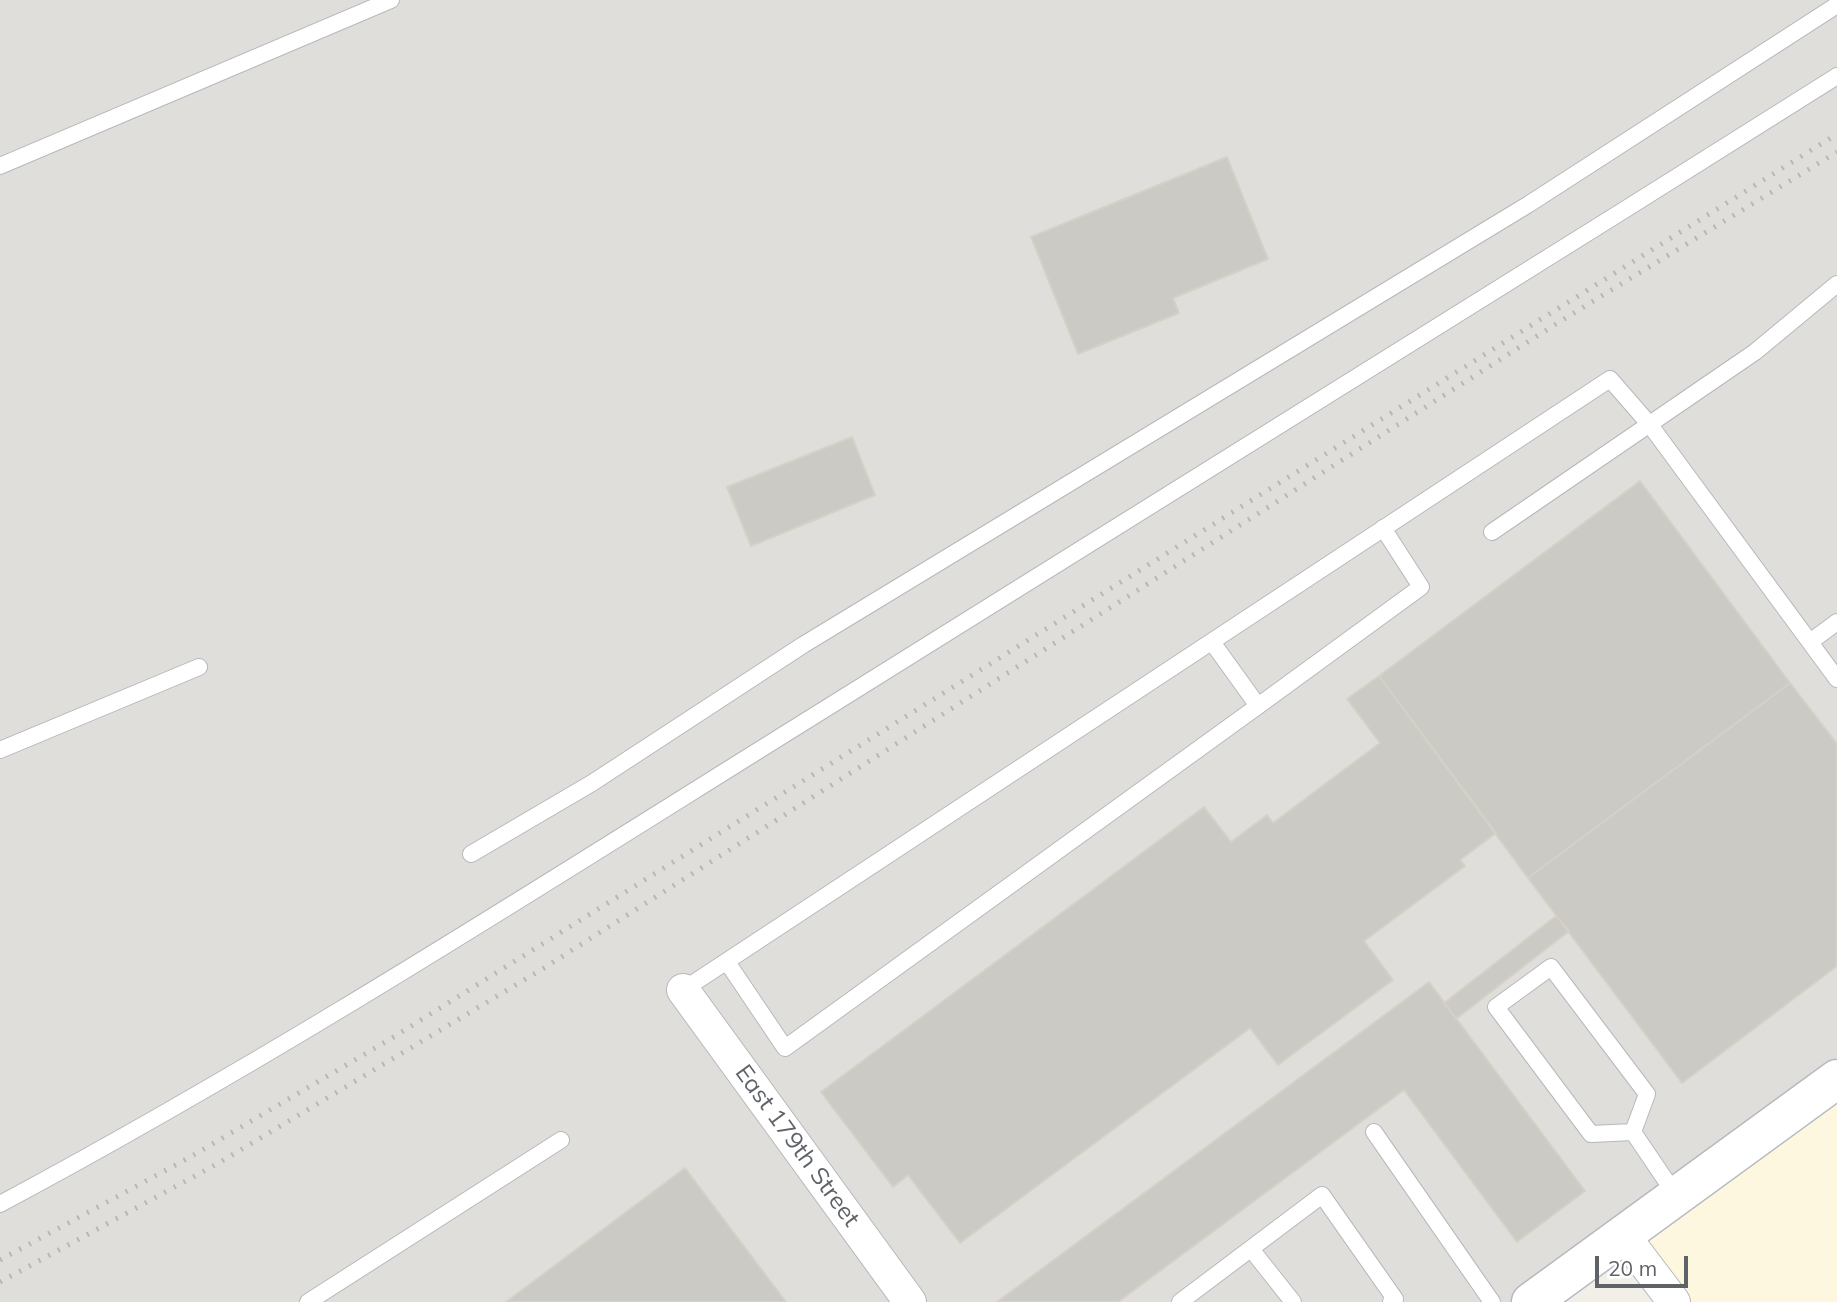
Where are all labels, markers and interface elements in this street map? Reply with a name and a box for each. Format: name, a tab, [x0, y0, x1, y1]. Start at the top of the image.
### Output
street label: East 179th Street	[729, 1059, 865, 1233]
scale bar	[1599, 1242, 1692, 1286]
text: 20 m	[1608, 1255, 1657, 1281]

